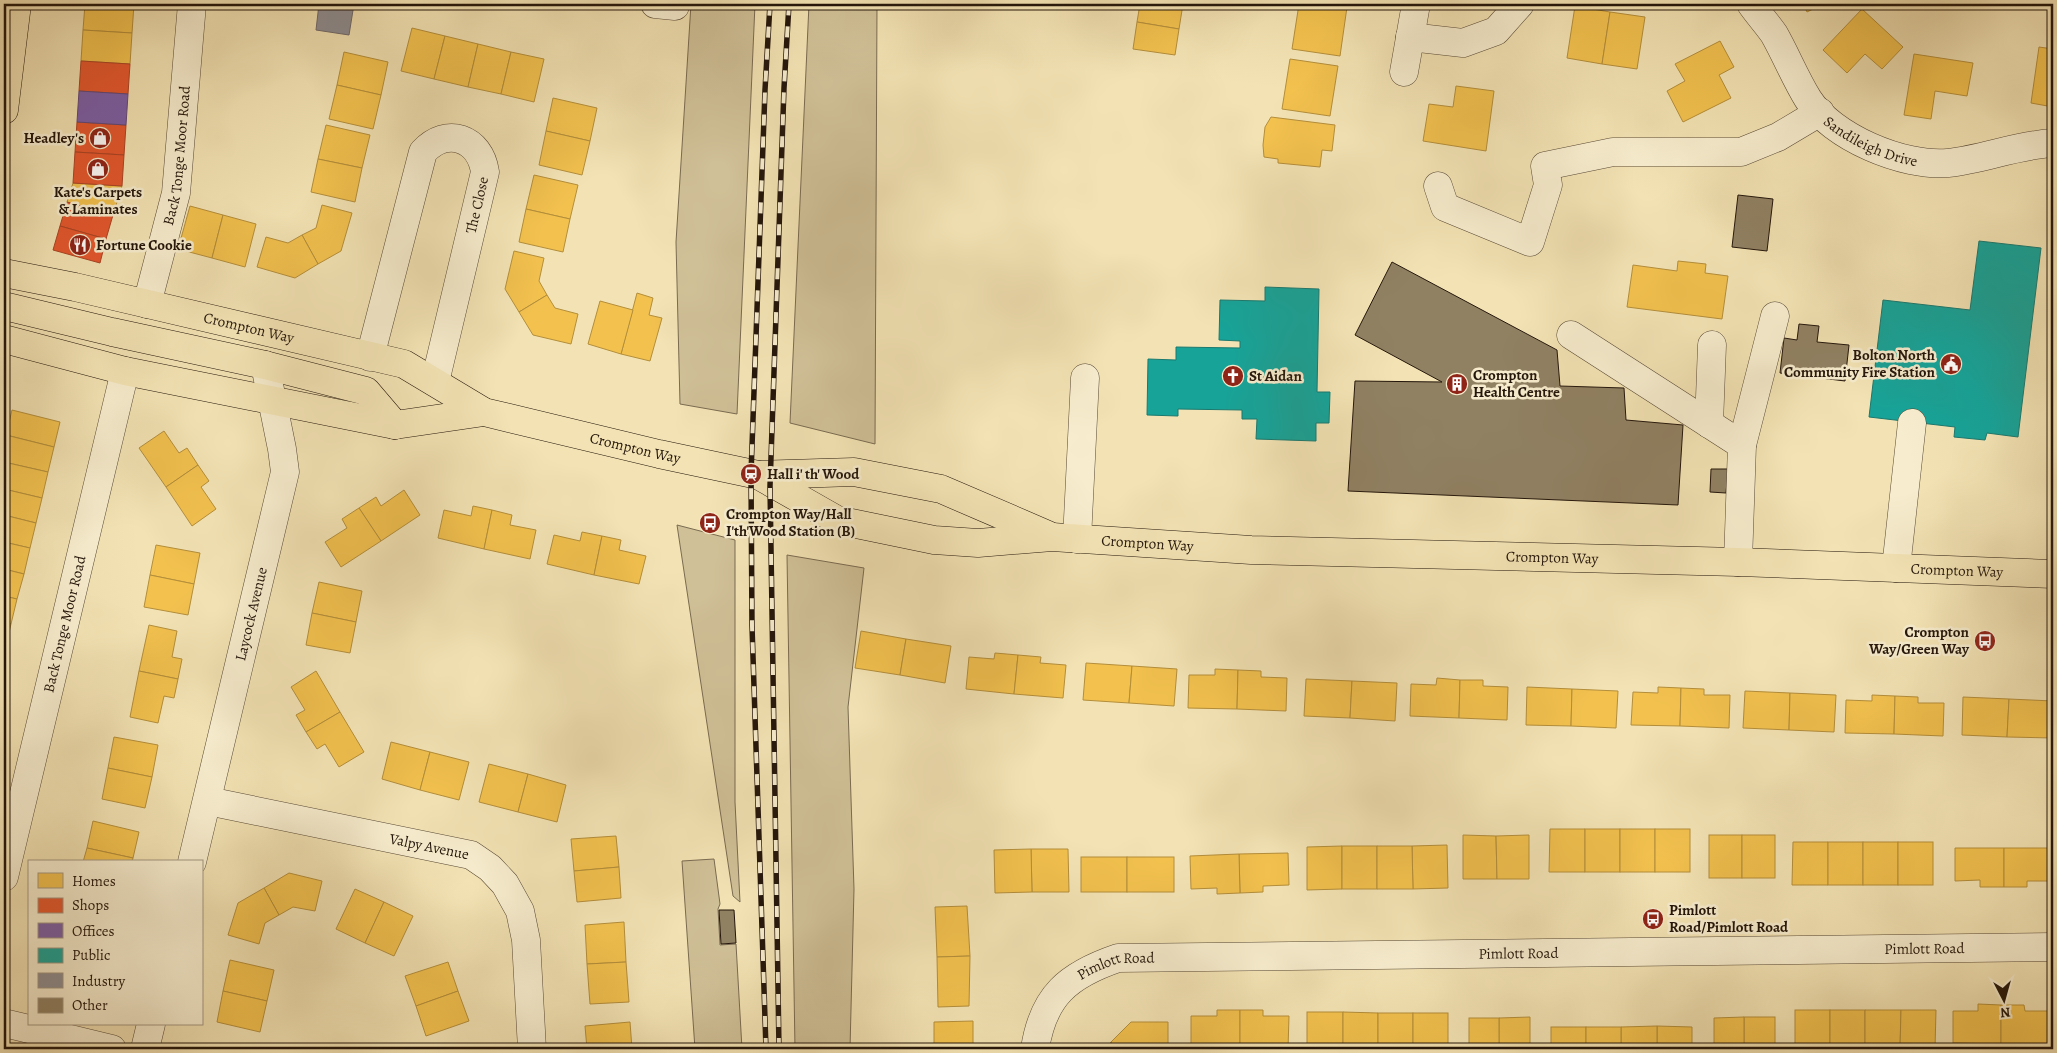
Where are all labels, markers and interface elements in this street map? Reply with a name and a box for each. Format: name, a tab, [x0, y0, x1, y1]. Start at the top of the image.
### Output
street label: Back Tonge Moor Road	[158, 84, 195, 227]
street label: Sandileigh Drive	[1819, 111, 1920, 171]
shop icon: Headley's	[88, 126, 112, 150]
place label: Headley's	[24, 128, 84, 148]
shop icon: Kate's Carpets & Laminates	[86, 157, 110, 181]
street label: The Close	[461, 174, 493, 235]
place label: Kate's Carpets & Laminates	[54, 182, 142, 219]
restaurant icon: Fortune Cookie	[68, 233, 92, 257]
place label: Fortune Cookie	[96, 235, 192, 255]
street label: Crompton Way	[202, 307, 297, 348]
place label: Bolton North Community Fire Station	[1784, 345, 1936, 382]
public building icon: Bolton North Community Fire Station	[1939, 352, 1963, 376]
church icon: St Aidan	[1221, 364, 1245, 388]
place label: Crompton Health Centre	[1473, 365, 1560, 402]
place label: St Aidan	[1249, 366, 1302, 386]
building icon: Crompton Health Centre	[1445, 372, 1469, 396]
street label: Crompton Way	[588, 428, 683, 468]
station icon: Hall i' th' Wood	[739, 462, 763, 486]
place label: Hall i' th' Wood	[767, 464, 860, 484]
place label: Crompton Way/Hall I'th'Wood Station (B)	[726, 504, 855, 541]
bus stop icon: Crompton Way/Hall I'th'Wood Station (B)	[698, 511, 722, 535]
street label: Crompton Way	[1101, 530, 1195, 556]
street label: Crompton Way	[1506, 546, 1599, 569]
street label: Back Tonge Moor Road	[38, 553, 91, 695]
street label: Crompton Way	[1910, 559, 2004, 582]
street label: Laycock Avenue	[230, 565, 272, 663]
place label: Crompton Way/Green Way	[1868, 622, 1970, 659]
bus stop icon: Crompton Way/Green Way	[1973, 629, 1997, 653]
street label: Valpy Avenue	[387, 828, 471, 864]
legend	[28, 860, 202, 1026]
text: Homes	[72, 871, 116, 891]
text: Shops	[72, 895, 109, 915]
place label: Pimlott Road/Pimlott Road	[1669, 900, 1789, 937]
bus stop icon: Pimlott Road/Pimlott Road	[1641, 907, 1665, 931]
text: Offices	[72, 921, 115, 941]
street label: Pimlott Road	[1884, 938, 1966, 959]
street label: Pimlott Road	[1478, 943, 1560, 964]
text: Public	[72, 945, 110, 965]
street label: Pimlott Road	[1073, 948, 1156, 985]
text: Industry	[72, 971, 126, 991]
north arrow	[1980, 976, 2030, 1026]
text: Other	[72, 995, 108, 1015]
text: N	[1999, 1002, 2011, 1022]

